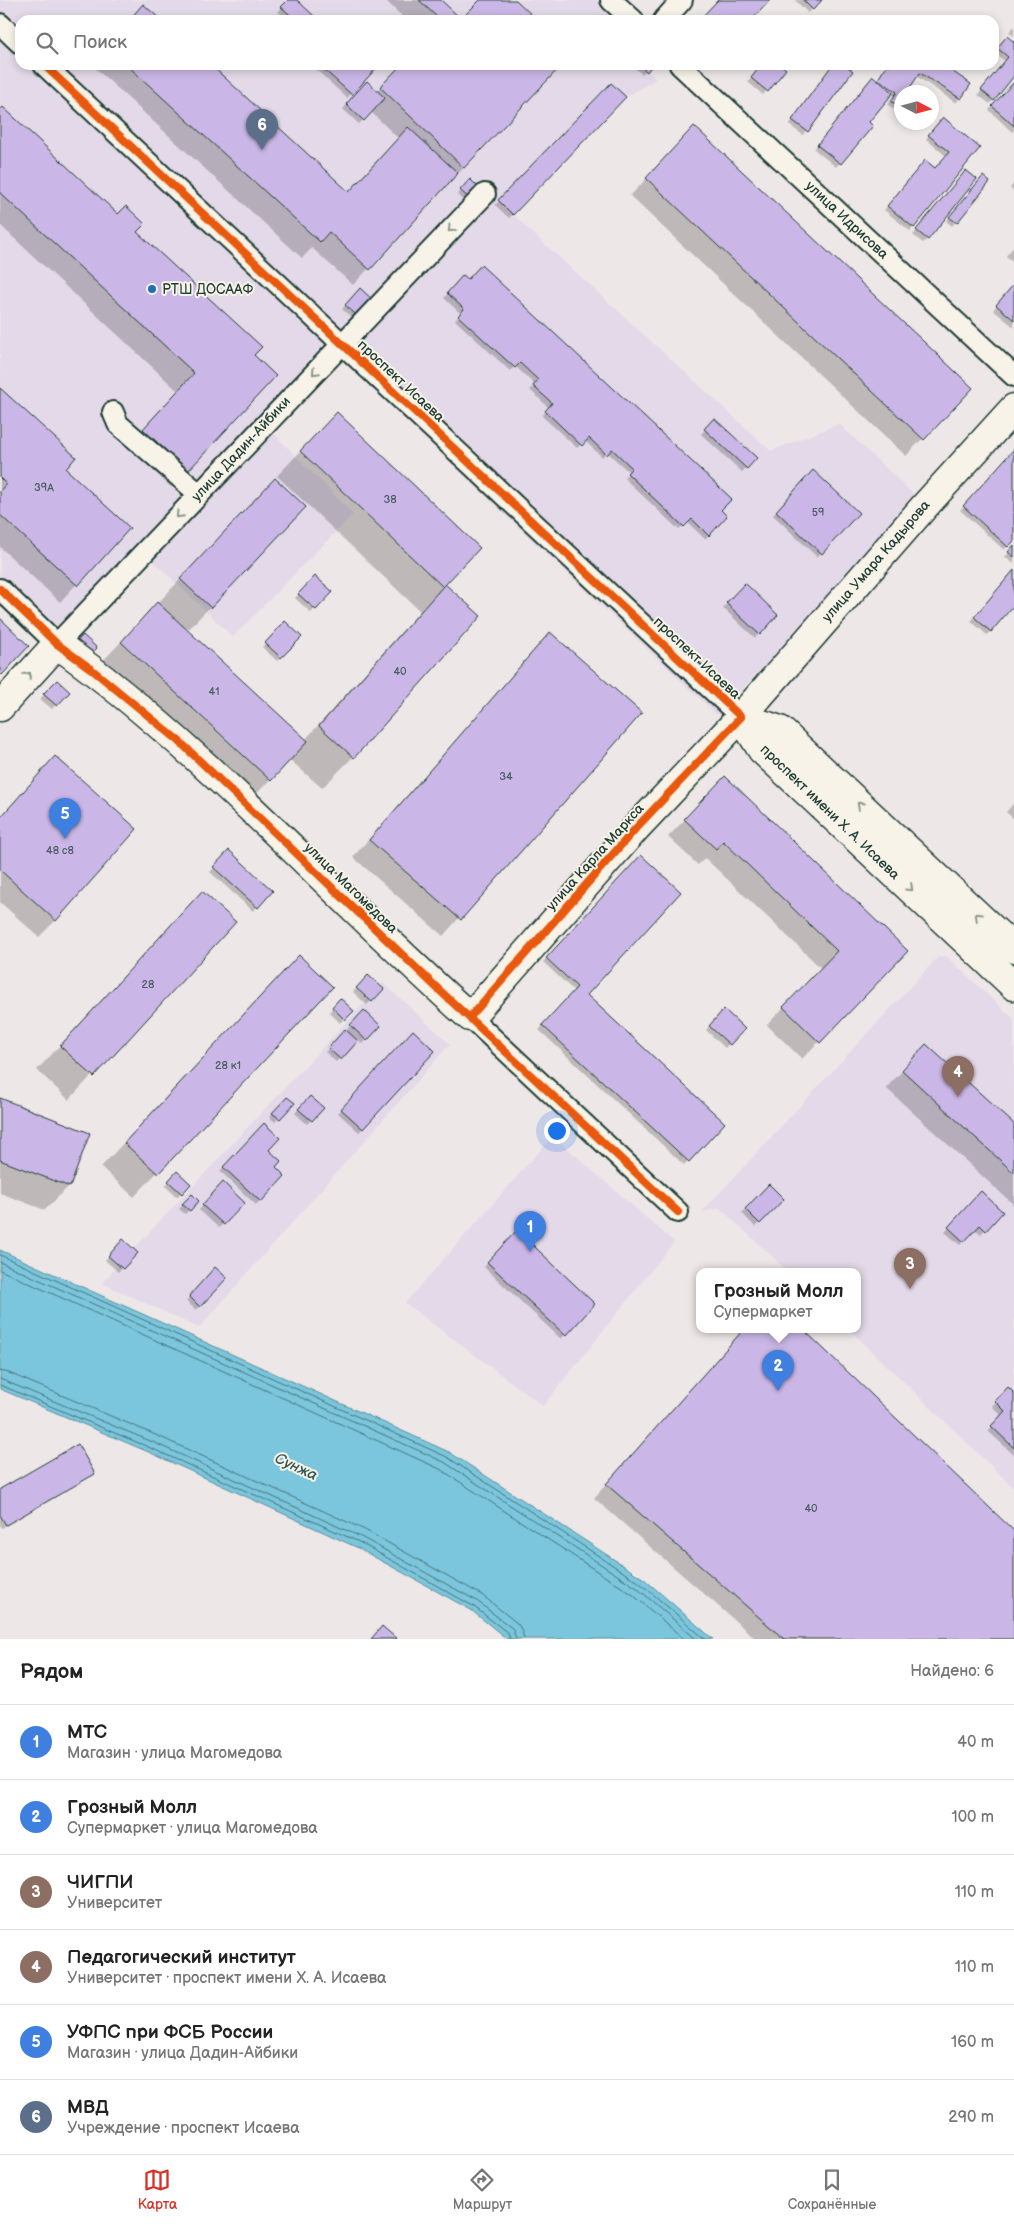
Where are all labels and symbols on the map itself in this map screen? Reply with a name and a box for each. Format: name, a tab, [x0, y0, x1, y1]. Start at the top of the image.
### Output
north arrow	[894, 85, 939, 130]
pin: 6	[246, 109, 278, 150]
street label: улица Идрисова	[802, 177, 892, 263]
one-way arrow	[448, 223, 457, 232]
place label: РТШ ДОСААФ	[162, 281, 254, 298]
marker: РТШ ДОСААФ	[146, 283, 158, 295]
street label: проспект Исаева	[354, 336, 449, 426]
one-way arrow	[312, 366, 321, 375]
street label: улица Дадин-Айбики	[188, 393, 294, 505]
house number: 39А	[34, 481, 54, 494]
house number: 38	[383, 493, 397, 506]
street label: улица Умара Кадырова	[818, 496, 934, 625]
house number: 59	[812, 506, 824, 519]
one-way arrow	[176, 509, 185, 518]
street label: проспект Исаева	[650, 613, 745, 703]
house number: 40	[393, 665, 407, 678]
one-way arrow	[22, 672, 31, 681]
house number: 41	[209, 685, 219, 698]
street label: проспект имени Х. А. Исаева	[757, 741, 904, 884]
house number: 34	[499, 770, 513, 783]
pin: 5	[49, 798, 81, 839]
street label: улица Карла Маркса	[543, 800, 648, 914]
one-way arrow	[856, 802, 865, 811]
street label: улица Магомедова	[301, 839, 402, 937]
house number: 48 с8	[46, 844, 74, 857]
one-way arrow	[904, 882, 913, 891]
one-way arrow	[975, 913, 984, 922]
house number: 28	[142, 978, 154, 991]
pin: 4	[942, 1056, 974, 1097]
house number: 28 к1	[215, 1059, 241, 1072]
your location	[544, 1118, 570, 1144]
pin: 1	[514, 1211, 546, 1252]
pin: 3	[894, 1248, 926, 1289]
pin: 2	[762, 1350, 794, 1391]
water label: Сунжа	[272, 1449, 320, 1485]
house number: 40	[804, 1502, 818, 1515]

